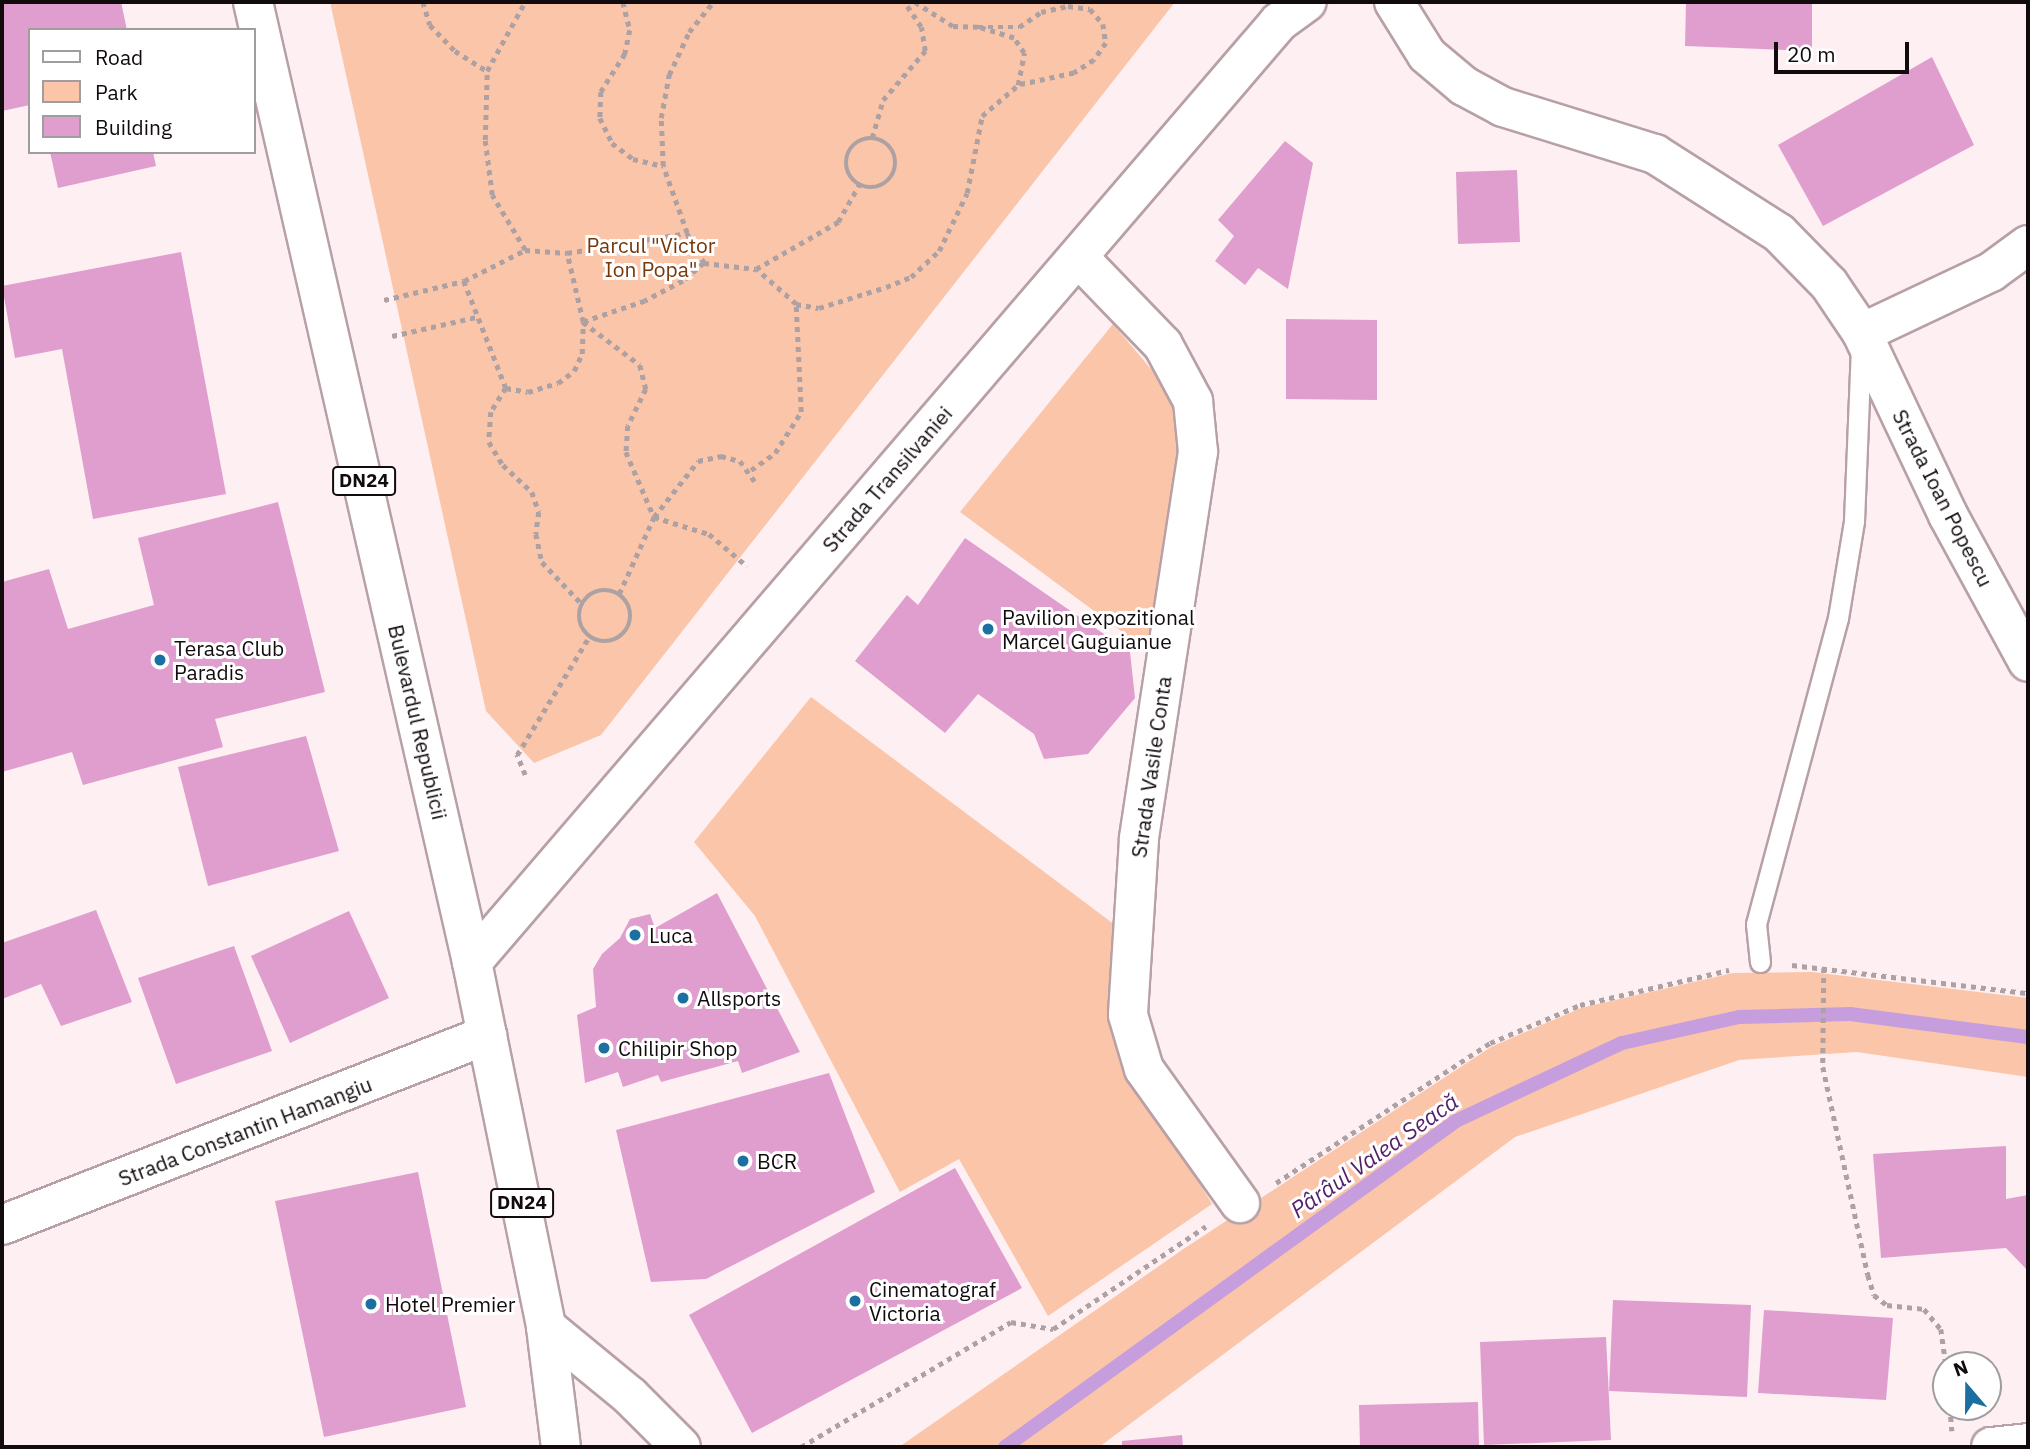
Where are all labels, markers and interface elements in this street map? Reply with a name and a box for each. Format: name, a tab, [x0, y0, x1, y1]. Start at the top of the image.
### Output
legend	[28, 28, 256, 154]
scale bar	[1778, 28, 1913, 72]
text: 20 m	[1787, 40, 1836, 68]
text: Road	[95, 43, 143, 71]
text: Park	[95, 78, 138, 106]
text: Building	[95, 113, 172, 141]
park label: Parcul "Victor Ion Popa"	[587, 232, 715, 282]
street label: Strada Transilvaniei	[817, 401, 957, 557]
street label: Strada Ioan Popescu	[1887, 405, 1999, 591]
road number: DN24	[331, 466, 397, 496]
place label: Pavilion expozitional Marcel Guguianue	[1002, 604, 1195, 654]
marker: Pavilion expozitional Marcel Guguianue	[980, 621, 996, 637]
street label: Bulevardul Republicii	[383, 622, 453, 822]
place label: Terasa Club Paradis	[174, 635, 284, 685]
marker: Terasa Club Paradis	[152, 652, 168, 668]
street label: Strada Vasile Conta	[1126, 675, 1176, 859]
place label: Luca	[649, 922, 693, 948]
marker: Luca	[627, 927, 643, 943]
place label: Allsports	[697, 985, 781, 1011]
marker: Allsports	[675, 990, 691, 1006]
place label: Chilipir Shop	[618, 1035, 737, 1061]
marker: Chilipir Shop	[596, 1040, 612, 1056]
street label: Strada Constantin Hamangiu	[115, 1071, 375, 1191]
water label: Pârâul Valea Seacă	[1285, 1087, 1463, 1223]
place label: BCR	[757, 1148, 797, 1174]
marker: BCR	[735, 1153, 751, 1169]
road number: DN24	[489, 1188, 555, 1218]
place label: Cinematograf Victoria	[869, 1276, 996, 1326]
place label: Hotel Premier	[385, 1291, 516, 1317]
marker: Cinematograf Victoria	[847, 1293, 863, 1309]
marker: Hotel Premier	[363, 1296, 379, 1312]
north arrow	[1932, 1351, 2002, 1421]
text: N	[1950, 1355, 1971, 1382]

